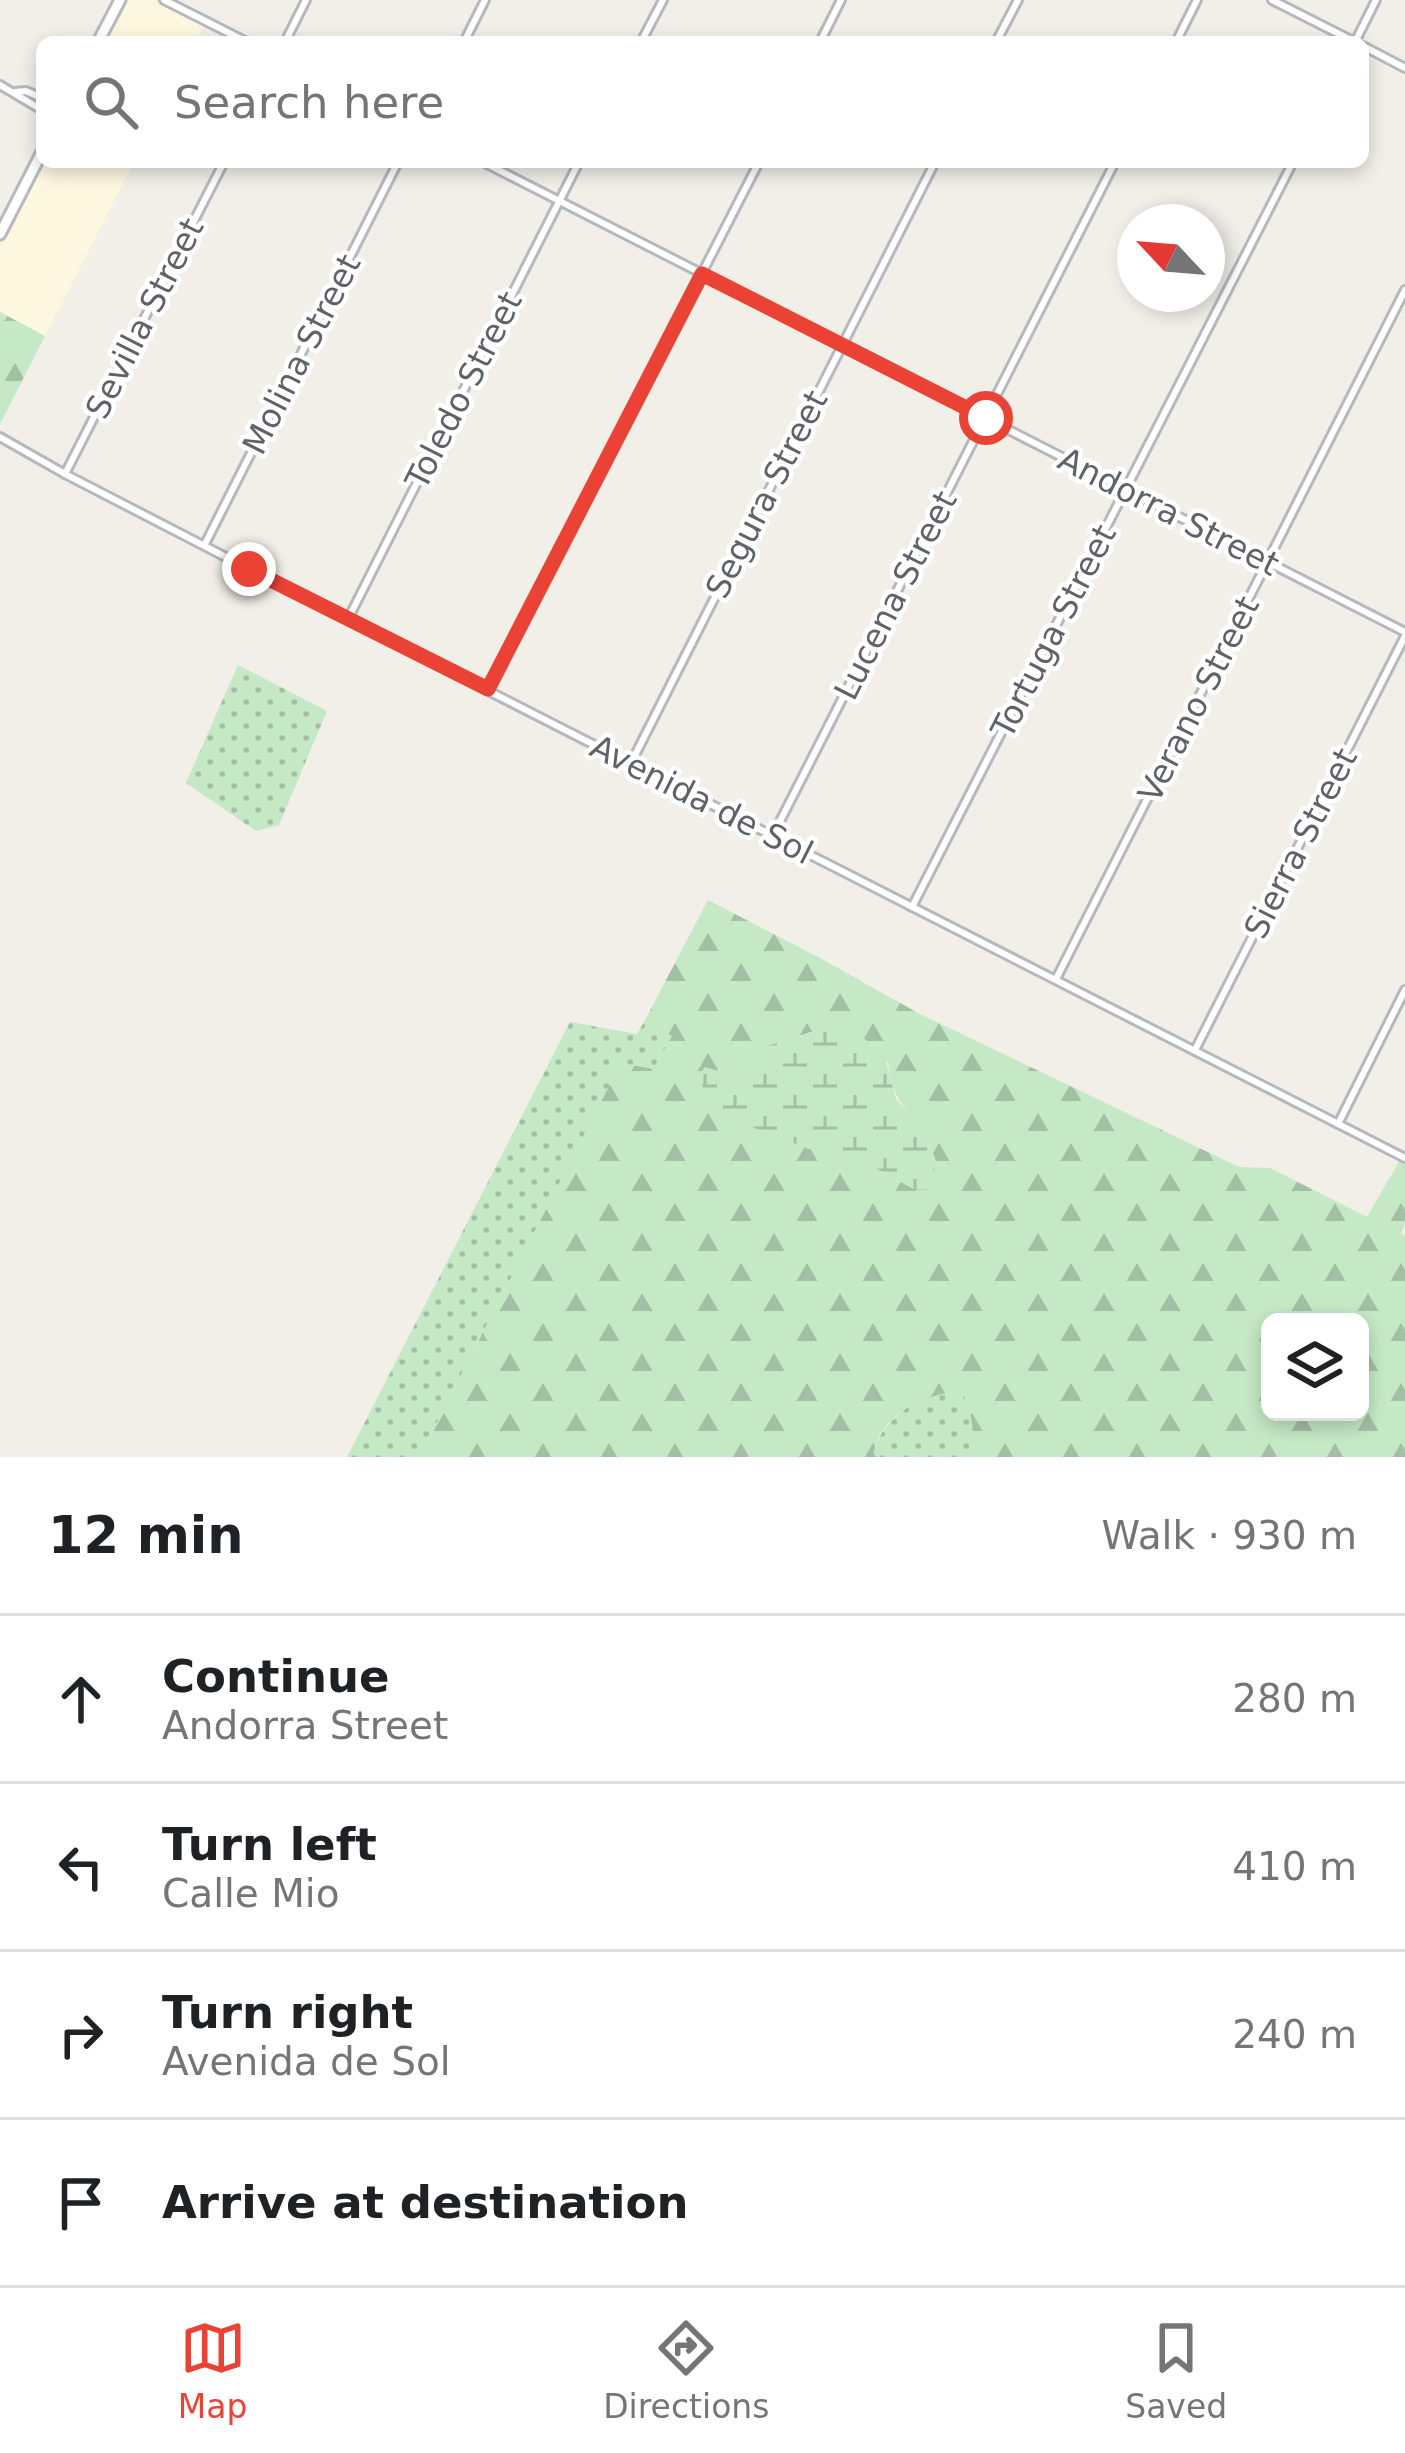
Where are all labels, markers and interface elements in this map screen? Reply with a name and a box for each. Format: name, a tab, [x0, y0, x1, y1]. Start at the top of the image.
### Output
search box	[36, 36, 1369, 168]
icon: search	[78, 69, 144, 135]
text: Search here	[174, 76, 444, 129]
north arrow	[1117, 204, 1225, 312]
street label: Sevilla Street	[77, 212, 212, 425]
street label: Molina Street	[234, 248, 369, 461]
street label: Toledo Street	[397, 285, 530, 496]
street label: Segura Street	[697, 384, 836, 605]
route start	[959, 391, 1013, 445]
street label: Andorra Street	[1052, 439, 1286, 584]
street label: Lucena Street	[826, 484, 965, 706]
street label: Tortuga Street	[982, 518, 1124, 745]
route end	[222, 542, 276, 596]
street label: Verano Street	[1130, 590, 1267, 809]
street label: Avenida de Sol	[584, 727, 819, 872]
street label: Sierra Street	[1236, 742, 1365, 945]
map controls	[1261, 1313, 1369, 1421]
button: layers	[1261, 1313, 1369, 1421]
text: 12 min	[48, 1506, 244, 1565]
text: Walk · 930 m	[1102, 1513, 1357, 1558]
text: Continue	[162, 1650, 390, 1703]
icon: ahead	[48, 1666, 114, 1732]
text: 280 m	[1232, 1676, 1357, 1721]
text: Andorra Street	[162, 1703, 448, 1748]
text: Turn left	[162, 1818, 377, 1871]
icon: left	[48, 1834, 114, 1900]
text: 410 m	[1232, 1844, 1357, 1889]
text: Calle Mio	[162, 1871, 340, 1916]
text: Turn right	[162, 1986, 413, 2039]
icon: right	[48, 2002, 114, 2068]
text: 240 m	[1232, 2012, 1357, 2057]
text: Avenida de Sol	[162, 2039, 451, 2084]
icon: arrive	[48, 2170, 114, 2236]
text: Arrive at destination	[162, 2176, 688, 2229]
tab: Map	[178, 2315, 248, 2426]
tab: Directions	[603, 2315, 769, 2426]
tab: Saved	[1125, 2315, 1227, 2426]

